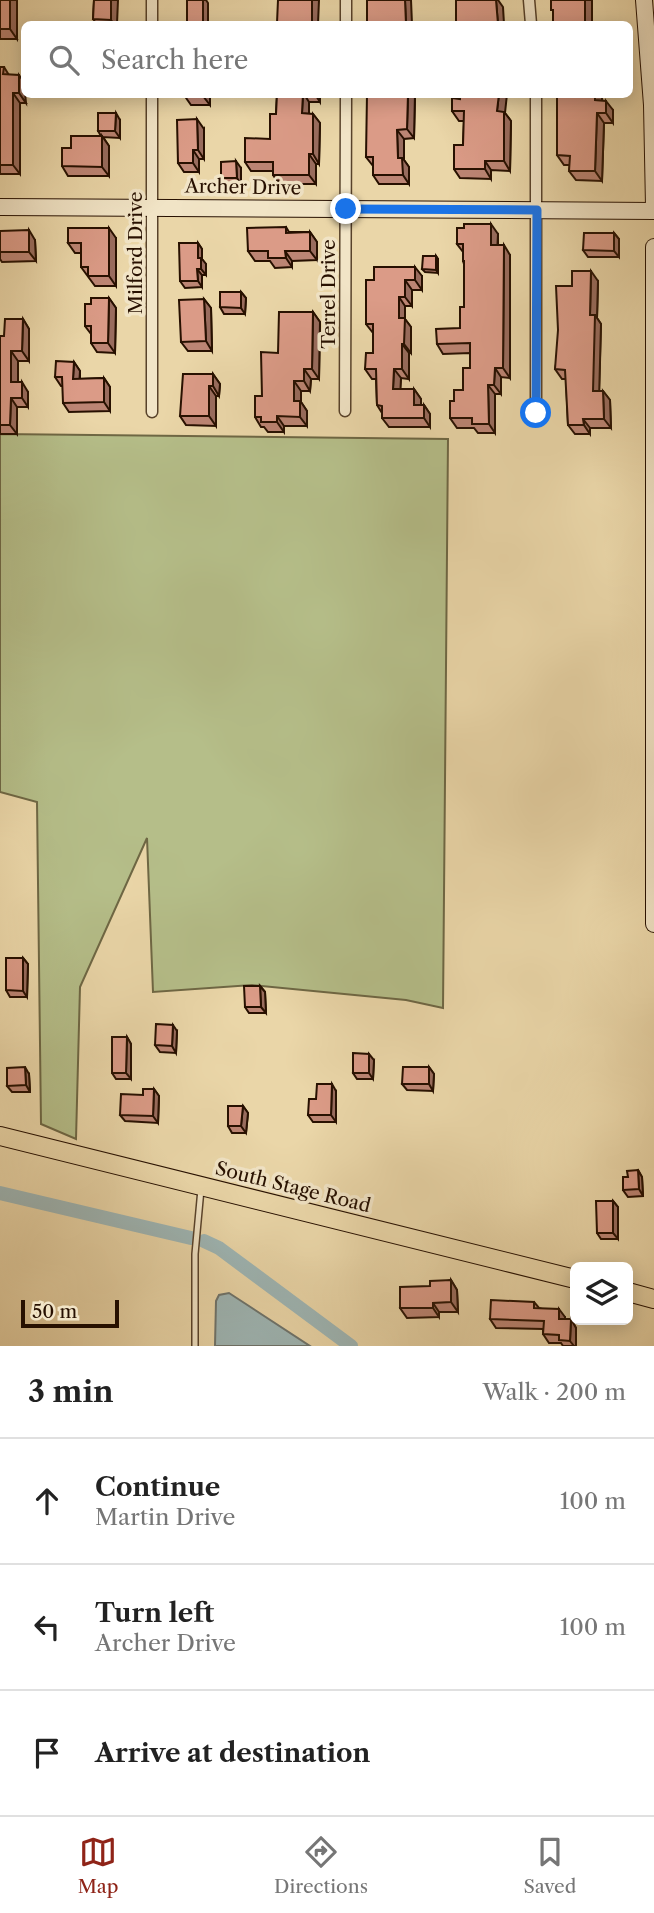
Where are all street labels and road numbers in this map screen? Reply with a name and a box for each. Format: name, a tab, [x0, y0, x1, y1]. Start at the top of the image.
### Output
street label: Archer Drive	[184, 174, 301, 200]
street label: Milford Drive	[124, 192, 147, 314]
street label: Terrel Drive	[317, 239, 340, 349]
street label: South Stage Road	[213, 1157, 373, 1218]

